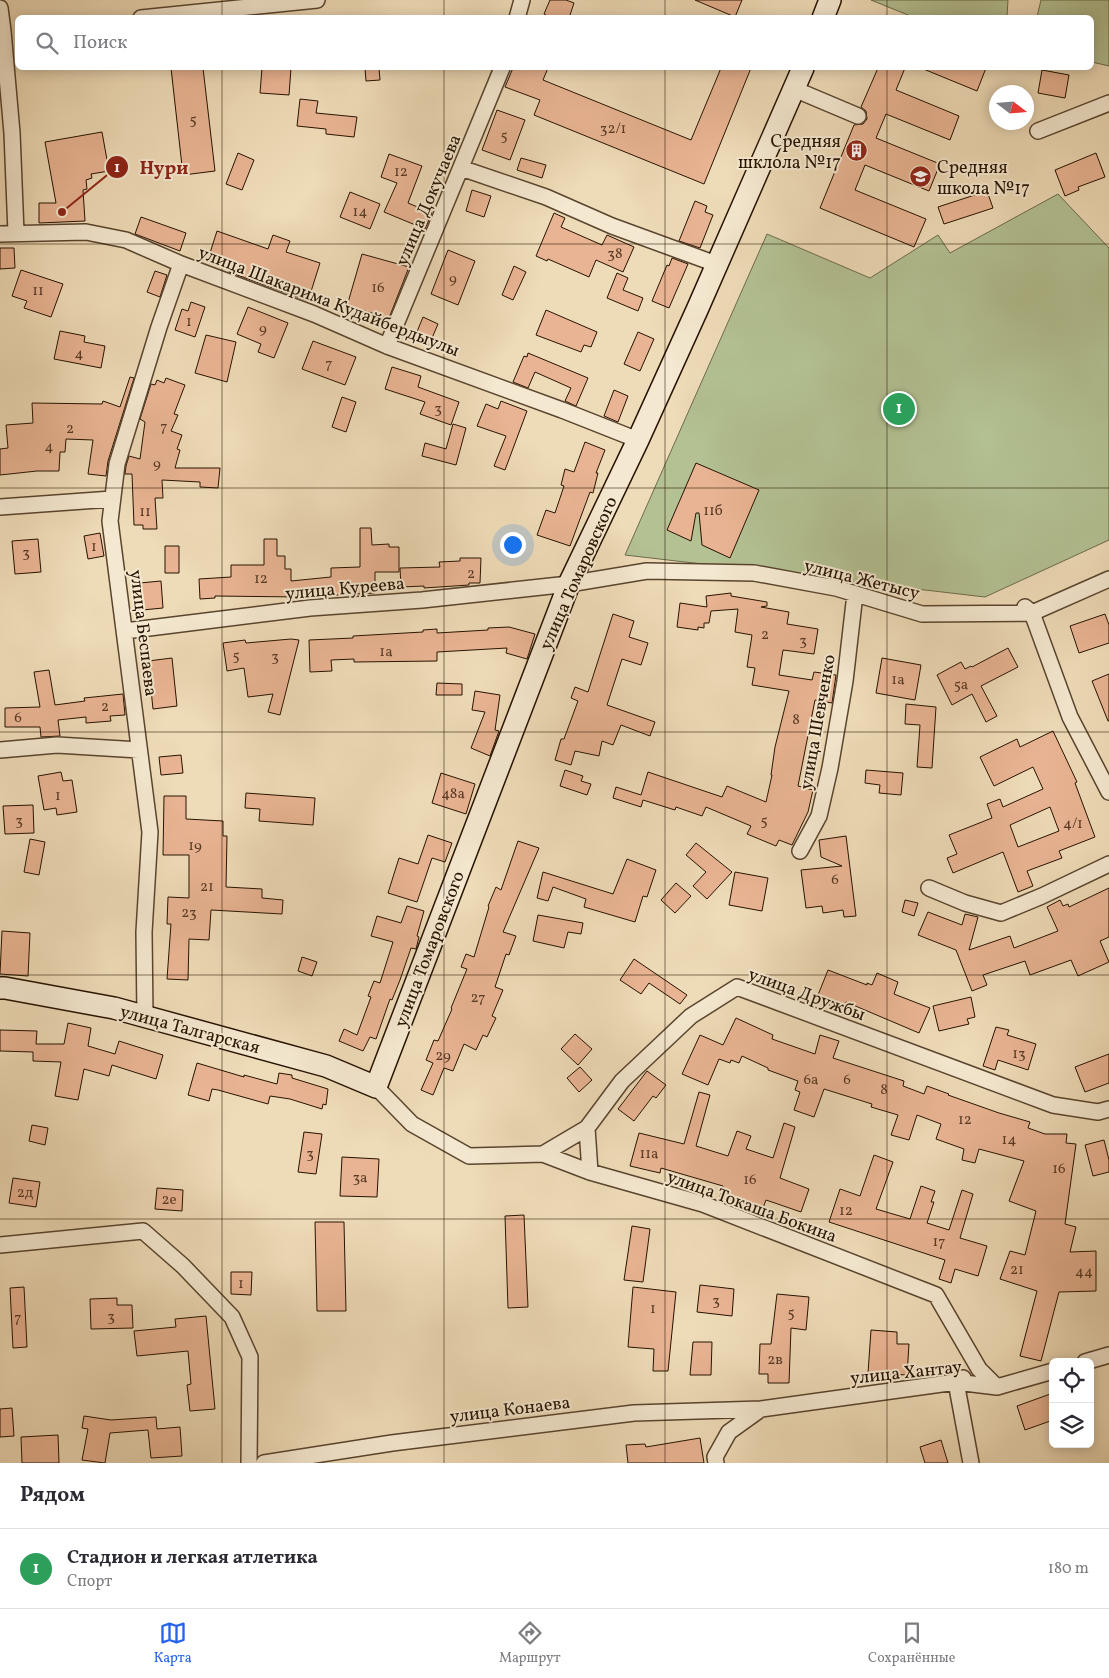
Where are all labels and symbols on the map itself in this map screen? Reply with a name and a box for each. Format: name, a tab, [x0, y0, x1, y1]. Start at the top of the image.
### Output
north arrow	[989, 85, 1034, 130]
house number: 5	[189, 110, 197, 131]
house number: 32/1	[600, 119, 626, 140]
house number: 5	[500, 126, 508, 147]
place label: Средняя шклола №17	[738, 130, 841, 176]
street label: улица Докучаева	[390, 131, 468, 270]
building icon: Средняя шклола №17	[845, 139, 869, 163]
callout: Нури	[105, 150, 199, 184]
text: Нури	[140, 156, 188, 182]
place label: Средняя школа №17	[937, 156, 1030, 202]
text: 1	[114, 158, 120, 179]
house number: 12	[394, 162, 408, 183]
school or university icon: Средняя школа №17	[909, 165, 933, 189]
house number: 14	[353, 202, 367, 223]
street label: улица Шакарима Кудайбердыулы	[194, 241, 463, 364]
house number: 38	[607, 244, 623, 265]
house number: 9	[449, 269, 457, 290]
house number: 16	[371, 278, 385, 299]
house number: 11	[32, 281, 44, 302]
house number: 1	[186, 312, 192, 333]
house number: 9	[259, 319, 267, 340]
house number: 4	[75, 344, 84, 365]
house number: 7	[325, 354, 333, 375]
pin: 1	[883, 390, 915, 428]
house number: 3	[434, 399, 442, 420]
house number: 7	[160, 417, 168, 438]
house number: 2	[66, 419, 74, 440]
house number: 4	[45, 437, 54, 458]
house number: 9	[153, 454, 161, 475]
street label: улица Томаровского	[534, 493, 624, 654]
house number: 11б	[703, 501, 723, 522]
house number: 11	[139, 502, 151, 523]
your location	[500, 532, 526, 558]
house number: 1	[91, 537, 97, 558]
house number: 3	[22, 543, 30, 564]
street label: улица Жетысу	[801, 554, 922, 607]
house number: 2	[467, 564, 475, 585]
street label: улица Беспаева	[122, 568, 163, 698]
house number: 12	[254, 569, 268, 590]
street label: улица Куреева	[284, 572, 406, 607]
house number: 2	[761, 625, 769, 646]
house number: 3	[799, 631, 807, 652]
house number: 1а	[379, 642, 393, 663]
house number: 5	[232, 646, 240, 667]
house number: 3	[271, 647, 279, 668]
street label: улица Шевченко	[794, 653, 843, 792]
house number: 1а	[891, 670, 905, 691]
house number: 5а	[954, 675, 968, 696]
house number: 2	[101, 697, 109, 718]
house number: 6	[14, 708, 22, 729]
house number: 8	[792, 710, 800, 731]
house number: 48а	[441, 784, 465, 805]
house number: 1	[55, 786, 61, 807]
house number: 3	[15, 811, 23, 832]
house number: 5	[760, 811, 768, 832]
house number: 4/1	[1063, 814, 1083, 835]
house number: 19	[188, 836, 202, 857]
street label: улица Томаровского	[389, 868, 472, 1031]
house number: 6	[831, 870, 839, 891]
house number: 21	[200, 877, 214, 898]
house number: 23	[181, 903, 197, 924]
street label: улица Дружбы	[744, 963, 869, 1028]
house number: 27	[471, 988, 485, 1009]
street label: улица Талгарская	[117, 1000, 262, 1061]
house number: 13	[1012, 1044, 1026, 1065]
house number: 29	[435, 1046, 451, 1067]
house number: 6а	[803, 1070, 819, 1091]
house number: 6	[843, 1070, 851, 1091]
house number: 8	[880, 1080, 888, 1101]
house number: 12	[958, 1110, 972, 1131]
house number: 14	[1002, 1130, 1016, 1151]
house number: 3	[306, 1144, 314, 1165]
house number: 11а	[639, 1144, 659, 1165]
house number: 16	[1052, 1159, 1066, 1180]
street label: улица Токаша Бокина	[663, 1165, 840, 1250]
house number: 3а	[352, 1168, 368, 1189]
house number: 16	[743, 1170, 757, 1191]
house number: 2д	[17, 1183, 34, 1204]
house number: 2е	[161, 1190, 177, 1211]
house number: 12	[839, 1201, 853, 1222]
house number: 17	[932, 1232, 946, 1253]
house number: 21	[1010, 1260, 1024, 1281]
house number: 44	[1075, 1262, 1093, 1283]
house number: 1	[238, 1274, 244, 1295]
house number: 3	[712, 1291, 720, 1312]
house number: 1	[650, 1299, 656, 1320]
house number: 5	[787, 1303, 795, 1324]
house number: 3	[107, 1307, 115, 1328]
house number: 7	[14, 1308, 22, 1329]
house number: 2в	[767, 1350, 783, 1371]
street label: улица Хантау	[849, 1355, 964, 1392]
street label: улица Конаева	[448, 1391, 572, 1430]

